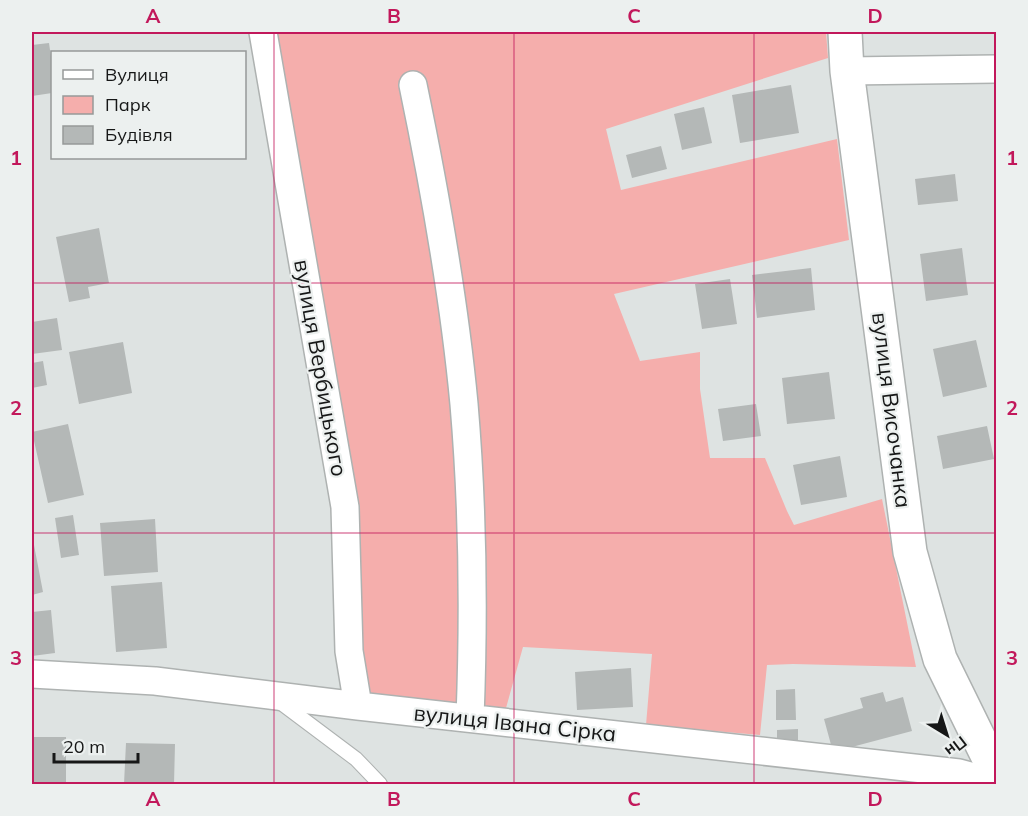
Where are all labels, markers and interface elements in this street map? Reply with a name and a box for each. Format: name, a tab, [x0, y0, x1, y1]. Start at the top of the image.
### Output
text: A	[146, 3, 161, 28]
text: B	[387, 3, 401, 28]
text: C	[627, 3, 641, 28]
text: D	[867, 3, 883, 28]
legend	[51, 51, 246, 159]
text: Вулиця	[105, 63, 169, 86]
text: Парк	[105, 93, 151, 116]
text: Будівля	[105, 123, 173, 146]
text: 1	[10, 145, 22, 170]
text: 1	[1006, 145, 1018, 170]
street label: вулиця Вербицького	[288, 257, 354, 479]
street label: вулиця Височанка	[866, 311, 918, 509]
text: 2	[10, 395, 22, 420]
text: 2	[1006, 395, 1018, 420]
text: 3	[10, 645, 22, 670]
text: 3	[1006, 645, 1018, 670]
street label: вулиця Івана Сірка	[412, 698, 618, 748]
north arrow	[917, 705, 977, 765]
scale bar	[54, 726, 138, 764]
text: Пн	[941, 732, 971, 762]
text: 20 m	[63, 735, 105, 758]
text: A	[146, 786, 161, 811]
text: B	[387, 786, 401, 811]
text: C	[627, 786, 641, 811]
text: D	[867, 786, 883, 811]

